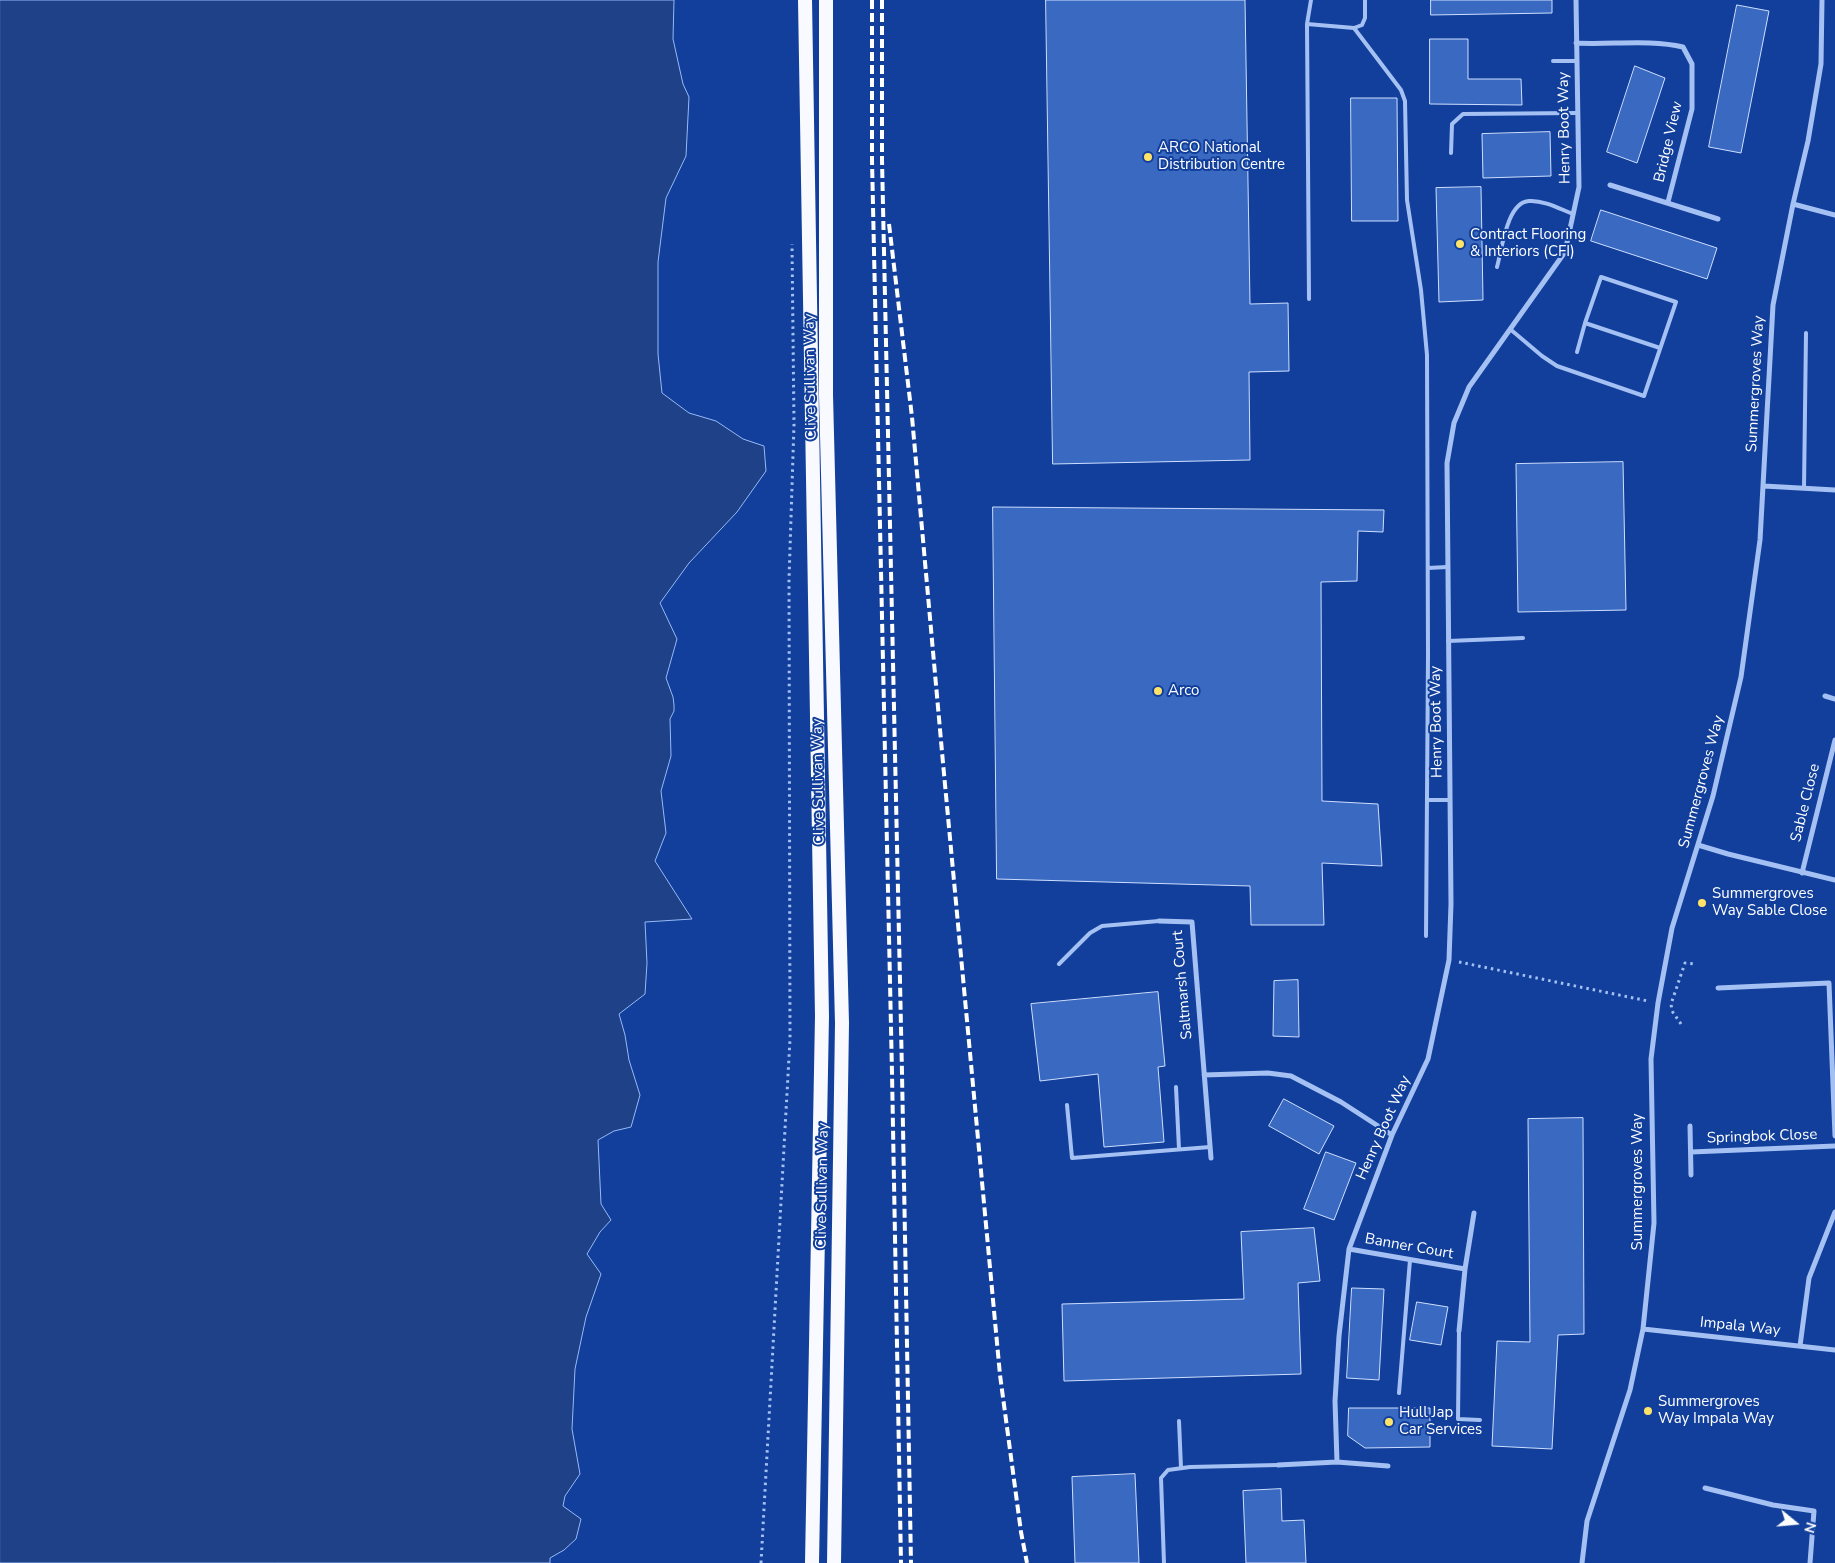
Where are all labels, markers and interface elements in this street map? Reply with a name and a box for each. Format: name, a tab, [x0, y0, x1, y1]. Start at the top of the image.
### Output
street label: Henry Boot Way	[1555, 72, 1575, 184]
street label: Bridge View	[1651, 100, 1687, 184]
place label: ARCO National Distribution Centre	[1158, 139, 1285, 174]
marker: ARCO National Distribution Centre	[1142, 151, 1154, 163]
place label: Contract Flooring & Interiors (CFI)	[1470, 226, 1586, 261]
marker: Contract Flooring & Interiors (CFI)	[1454, 238, 1466, 250]
street label: Clive Sullivan Way	[801, 314, 821, 440]
street label: Summergroves Way	[1743, 315, 1769, 453]
street label: Henry Boot Way	[1427, 666, 1447, 778]
place label: Arco	[1168, 682, 1199, 700]
marker: Arco	[1152, 685, 1164, 697]
street label: Summergroves Way	[1676, 714, 1728, 850]
street label: Clive Sullivan Way	[809, 719, 829, 845]
street label: Sable Close	[1788, 762, 1824, 844]
place label: Summergroves Way Sable Close	[1712, 885, 1827, 920]
marker: Summergroves Way Sable Close	[1696, 897, 1708, 909]
street label: Saltmarsh Court	[1169, 930, 1197, 1040]
street label: Henry Boot Way	[1353, 1073, 1415, 1183]
street label: Summergroves Way	[1629, 1114, 1647, 1250]
street label: Clive Sullivan Way	[813, 1123, 833, 1249]
street label: Springbok Close	[1706, 1126, 1818, 1148]
street label: Banner Court	[1363, 1230, 1455, 1264]
street label: Impala Way	[1699, 1314, 1781, 1340]
place label: Summergroves Way Impala Way	[1658, 1393, 1774, 1428]
place label: Hull Jap Car Services	[1399, 1404, 1482, 1439]
marker: Summergroves Way Impala Way	[1642, 1405, 1654, 1417]
marker: Hull Jap Car Services	[1383, 1416, 1395, 1428]
north arrow	[1770, 1498, 1820, 1548]
text: N	[1799, 1520, 1820, 1535]

